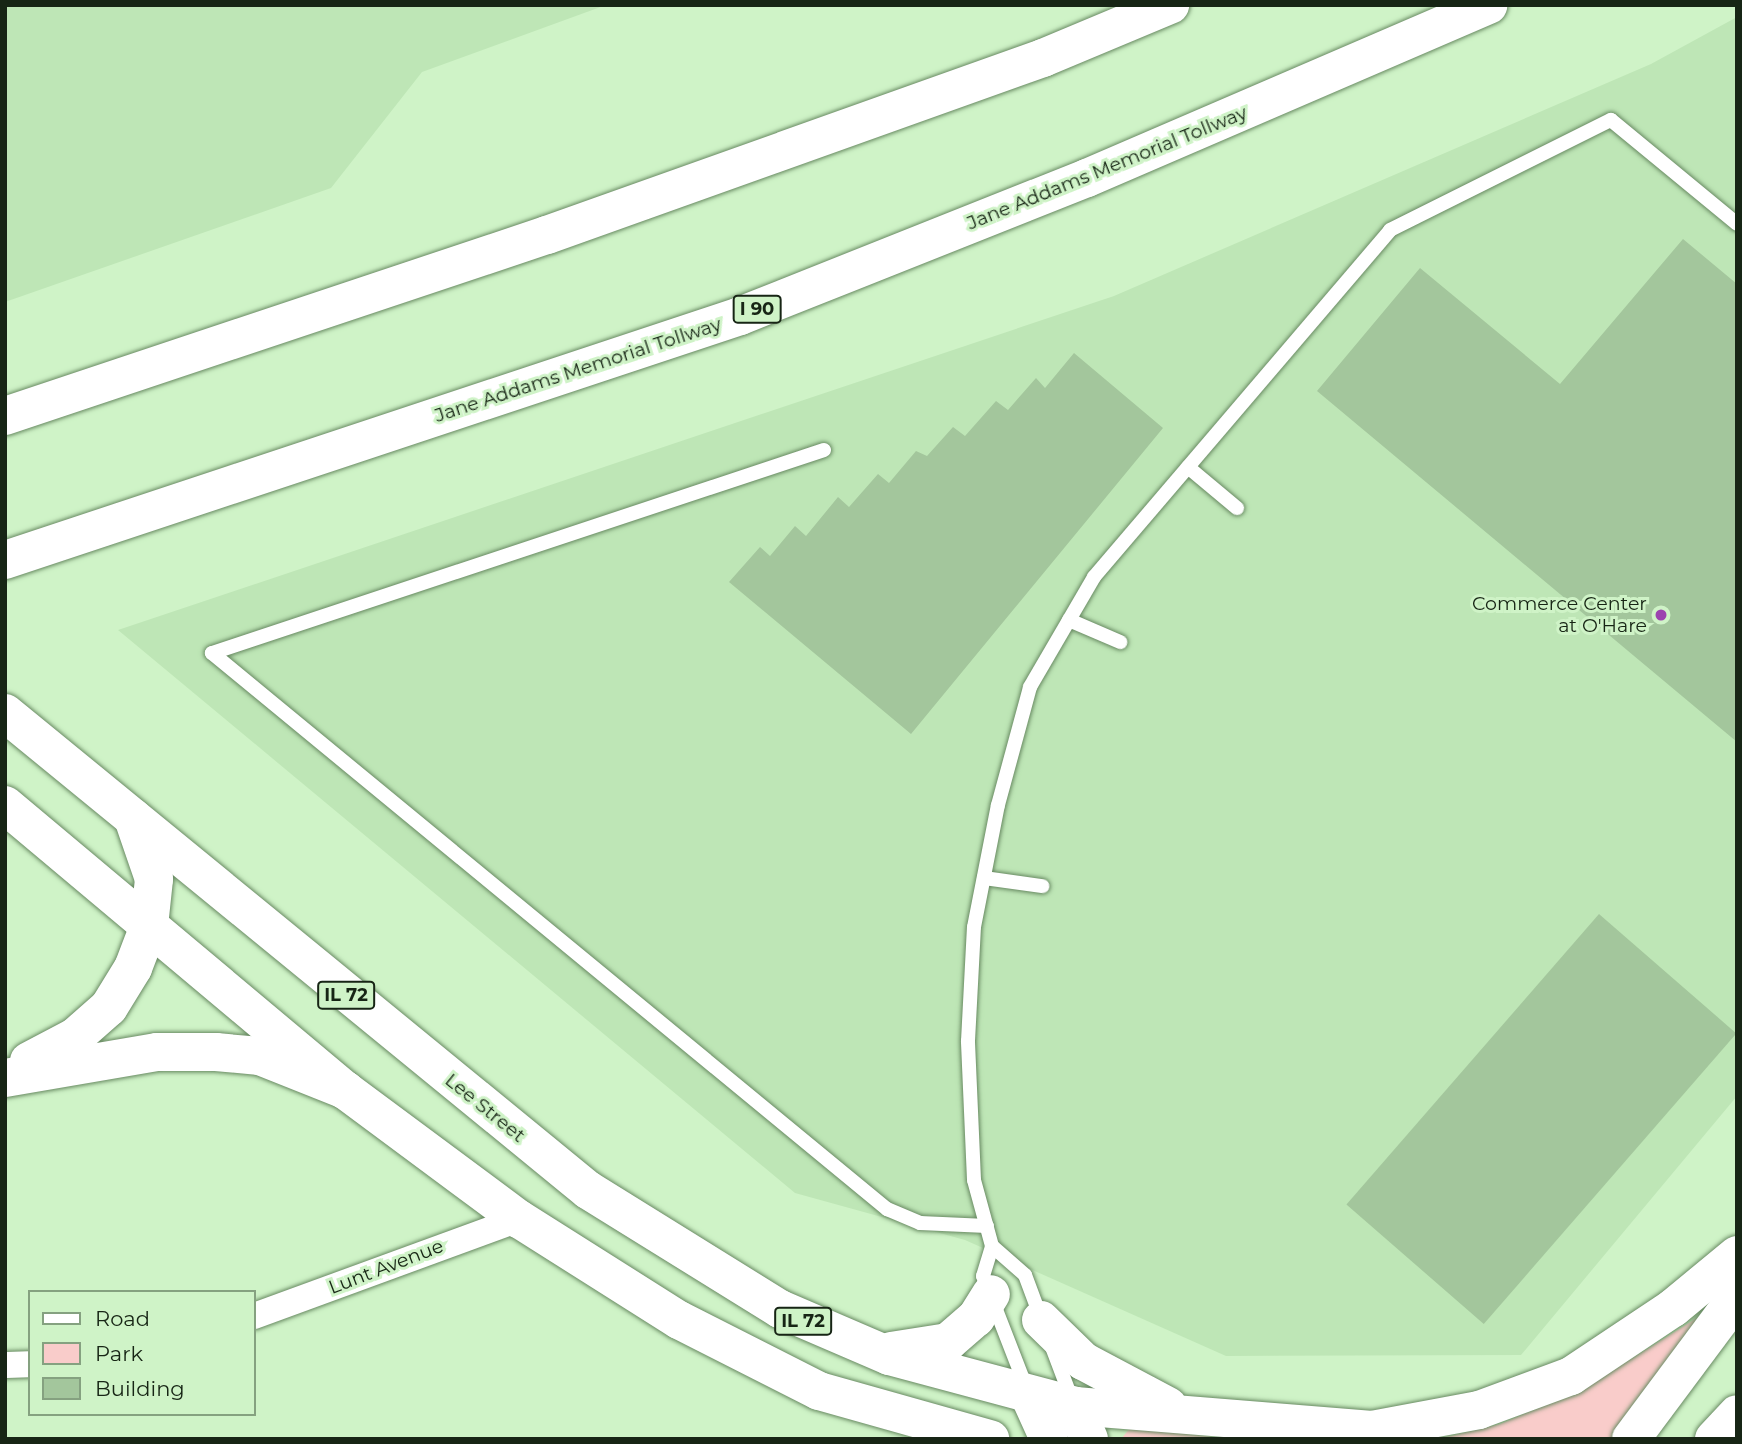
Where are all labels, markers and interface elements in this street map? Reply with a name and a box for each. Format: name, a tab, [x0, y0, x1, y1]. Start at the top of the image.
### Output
street label: Jane Addams Memorial Tollway	[964, 101, 1250, 235]
road number: I 90	[732, 295, 782, 324]
street label: Jane Addams Memorial Tollway	[432, 313, 724, 427]
place label: Commerce Center at O'Hare	[1472, 593, 1647, 637]
marker: Commerce Center at O'Hare	[1653, 607, 1669, 623]
road number: IL 72	[316, 980, 376, 1010]
street label: Lee Street	[440, 1069, 530, 1147]
street label: Lunt Avenue	[325, 1235, 447, 1299]
legend	[28, 1290, 256, 1416]
text: Road	[95, 1306, 150, 1331]
road number: IL 72	[773, 1306, 833, 1336]
text: Park	[95, 1341, 143, 1366]
text: Building	[95, 1376, 185, 1401]

